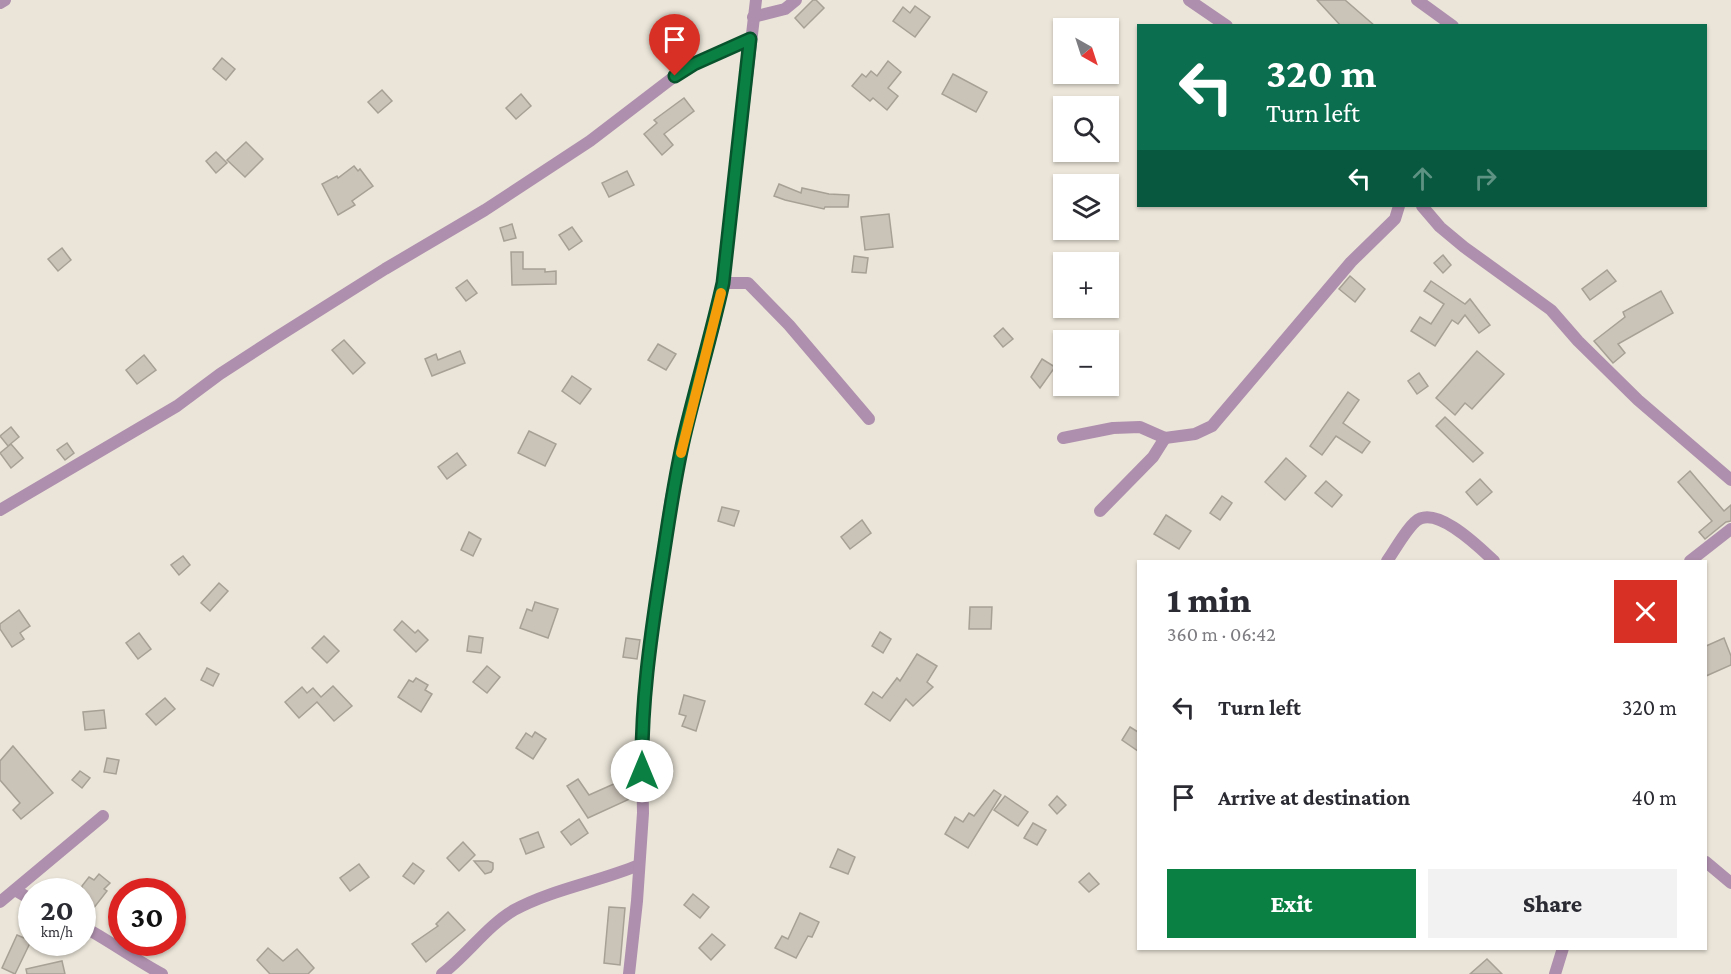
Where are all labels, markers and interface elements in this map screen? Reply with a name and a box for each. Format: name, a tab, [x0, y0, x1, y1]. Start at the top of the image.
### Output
pin	[649, 14, 700, 76]
north arrow	[1053, 18, 1119, 84]
map controls	[1053, 18, 1119, 396]
icon: arrive	[658, 23, 691, 56]
icon: left	[1167, 48, 1245, 126]
text: 320 m	[1266, 49, 1377, 96]
button: search	[1053, 96, 1119, 162]
text: Turn left	[1266, 98, 1360, 128]
icon: left	[1343, 162, 1376, 195]
icon: ahead	[1406, 162, 1439, 195]
icon: right	[1469, 162, 1502, 195]
button: layers	[1053, 174, 1119, 240]
button: +	[1053, 252, 1119, 318]
button: −	[1053, 330, 1119, 396]
text: 1 min	[1167, 580, 1251, 620]
button: close	[1614, 580, 1677, 643]
text: 360 m · 06:42	[1167, 623, 1276, 645]
icon: left	[1167, 691, 1200, 724]
text: Turn left	[1218, 695, 1301, 720]
text: 320 m	[1622, 695, 1677, 720]
position arrow	[610, 739, 674, 803]
icon: arrive	[1167, 781, 1200, 814]
text: Arrive at destination	[1218, 785, 1410, 810]
text: 40 m	[1632, 785, 1677, 810]
button: Exit	[1167, 869, 1416, 938]
button: Share	[1428, 869, 1677, 938]
speed limit sign: 30	[108, 878, 186, 956]
text: 20	[40, 893, 74, 926]
text: km/h	[41, 924, 73, 940]

